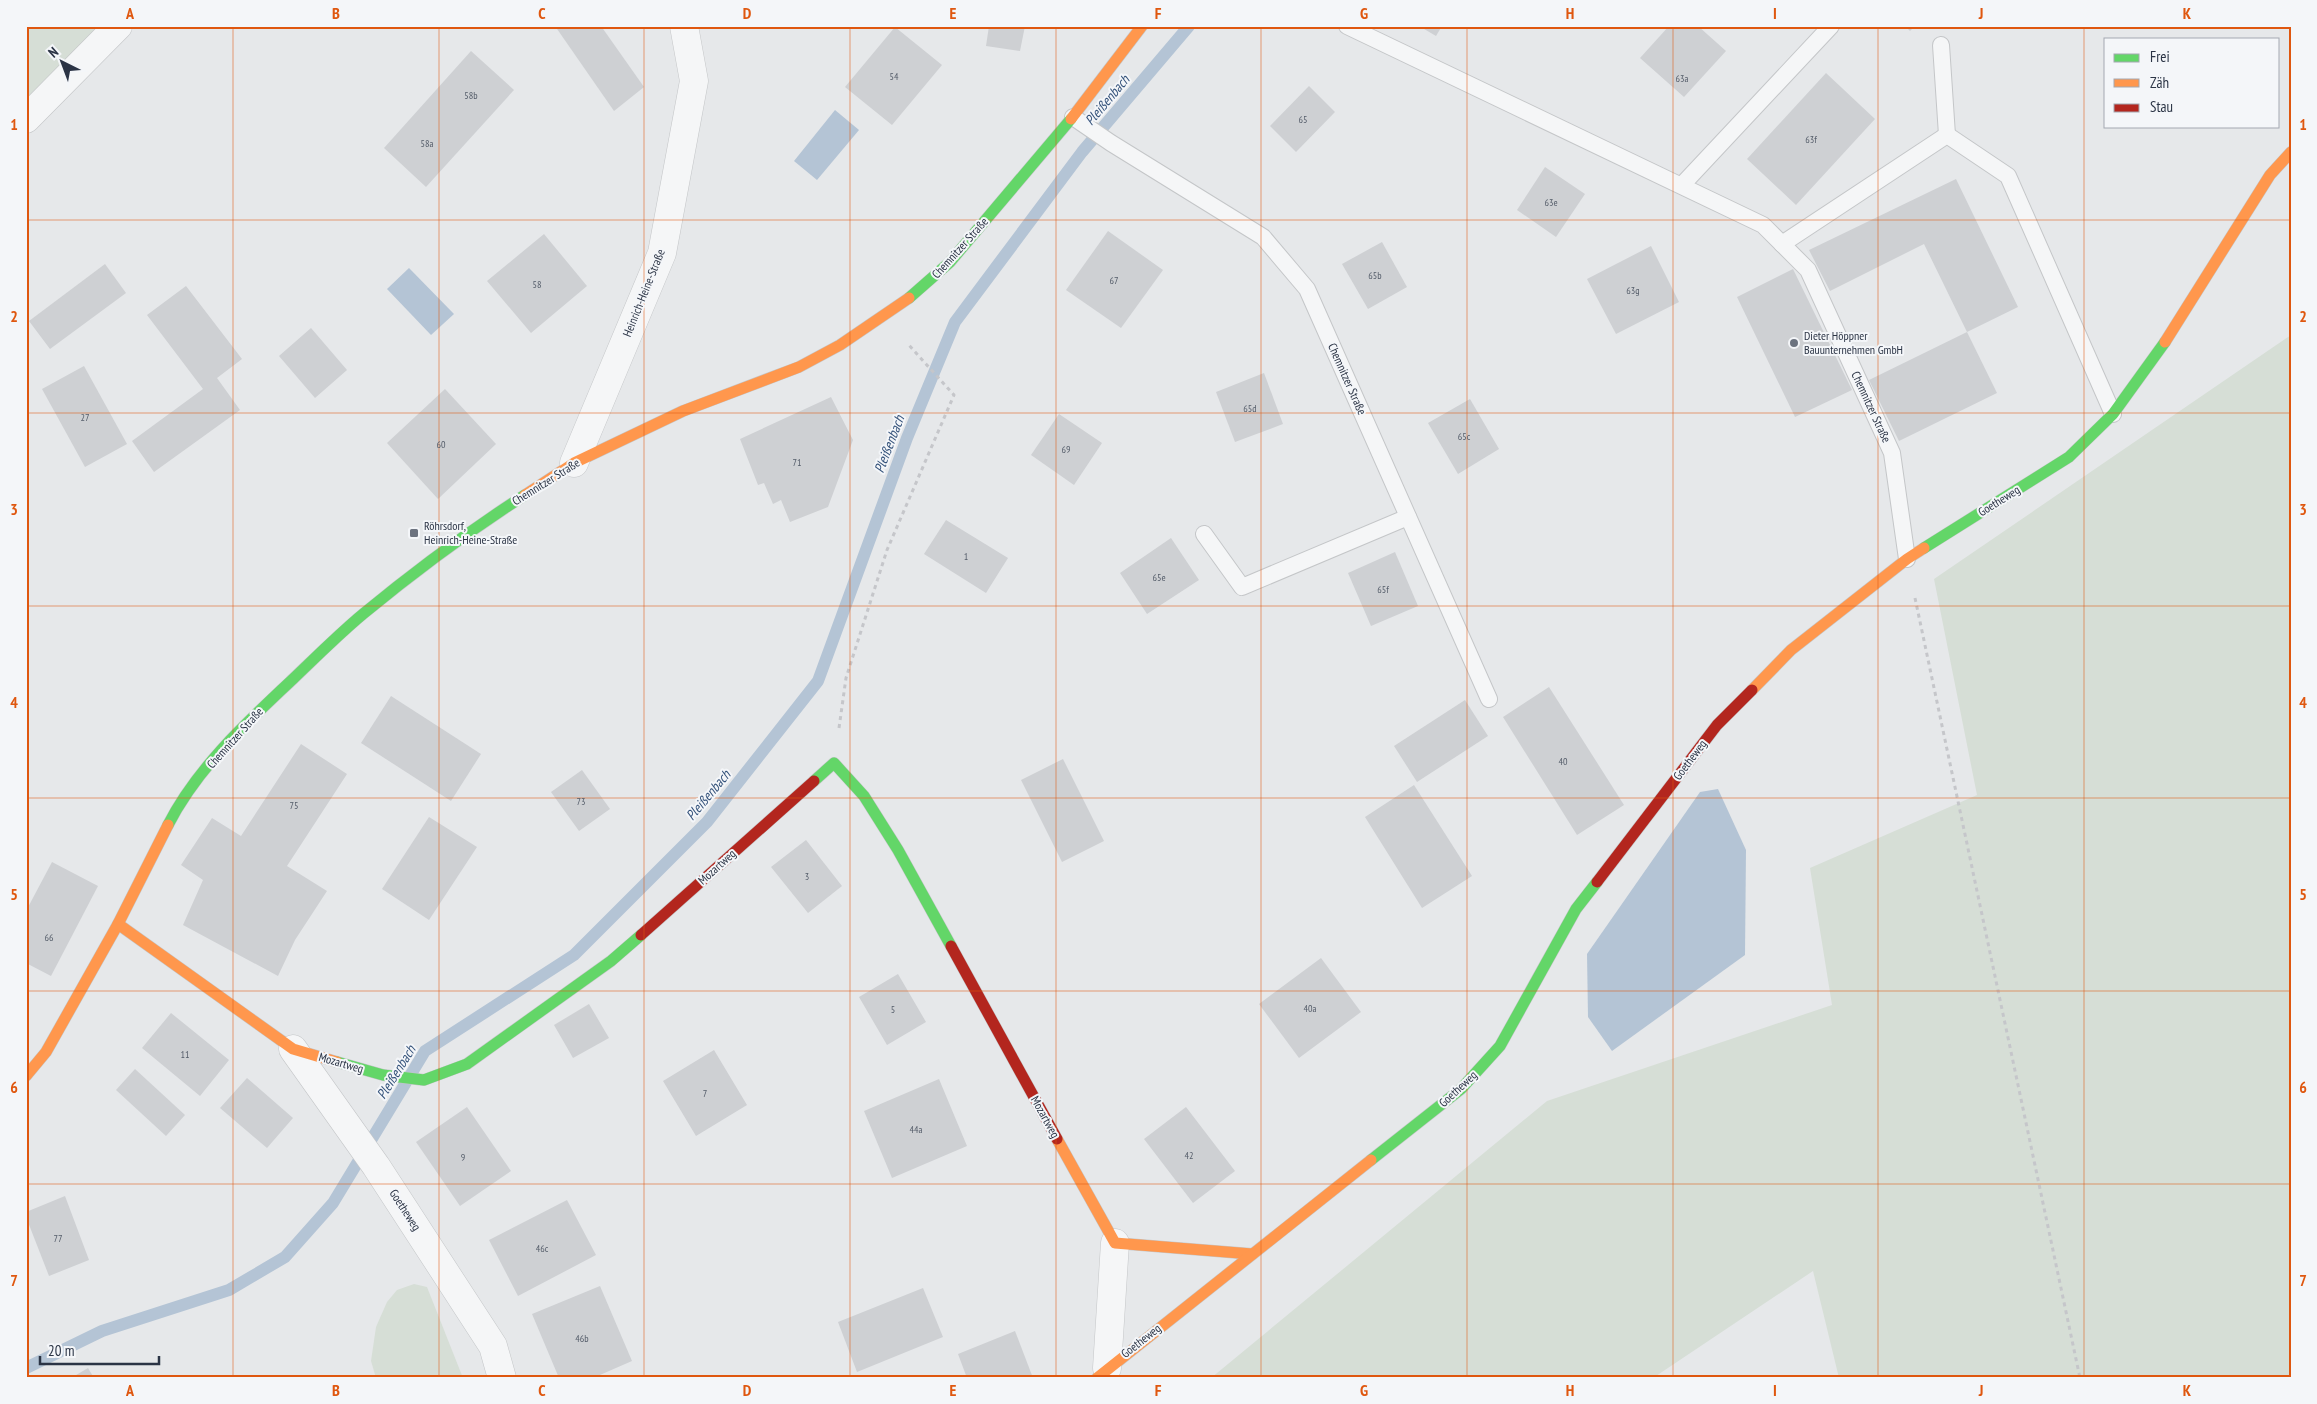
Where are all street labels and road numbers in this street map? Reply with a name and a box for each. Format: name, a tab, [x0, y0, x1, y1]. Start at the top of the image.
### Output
street label: Chemnitzer Straße	[928, 214, 991, 281]
street label: Heinrich-Heine-Straße	[619, 247, 668, 339]
street label: Chemnitzer Straße	[1325, 341, 1370, 417]
street label: Chemnitzer Straße	[1848, 369, 1895, 445]
street label: Chemnitzer Straße	[509, 455, 582, 508]
street label: Goetheweg	[1975, 482, 2022, 519]
street label: Chemnitzer Straße	[203, 704, 266, 771]
street label: Goetheweg	[1670, 737, 1710, 783]
street label: Mozartweg	[695, 846, 739, 887]
street label: Mozartweg	[317, 1049, 365, 1076]
street label: Goetheweg	[1436, 1067, 1480, 1110]
street label: Mozartweg	[1028, 1093, 1063, 1140]
street label: Goetheweg	[386, 1186, 424, 1233]
street label: Goetheweg	[1118, 1320, 1164, 1361]

